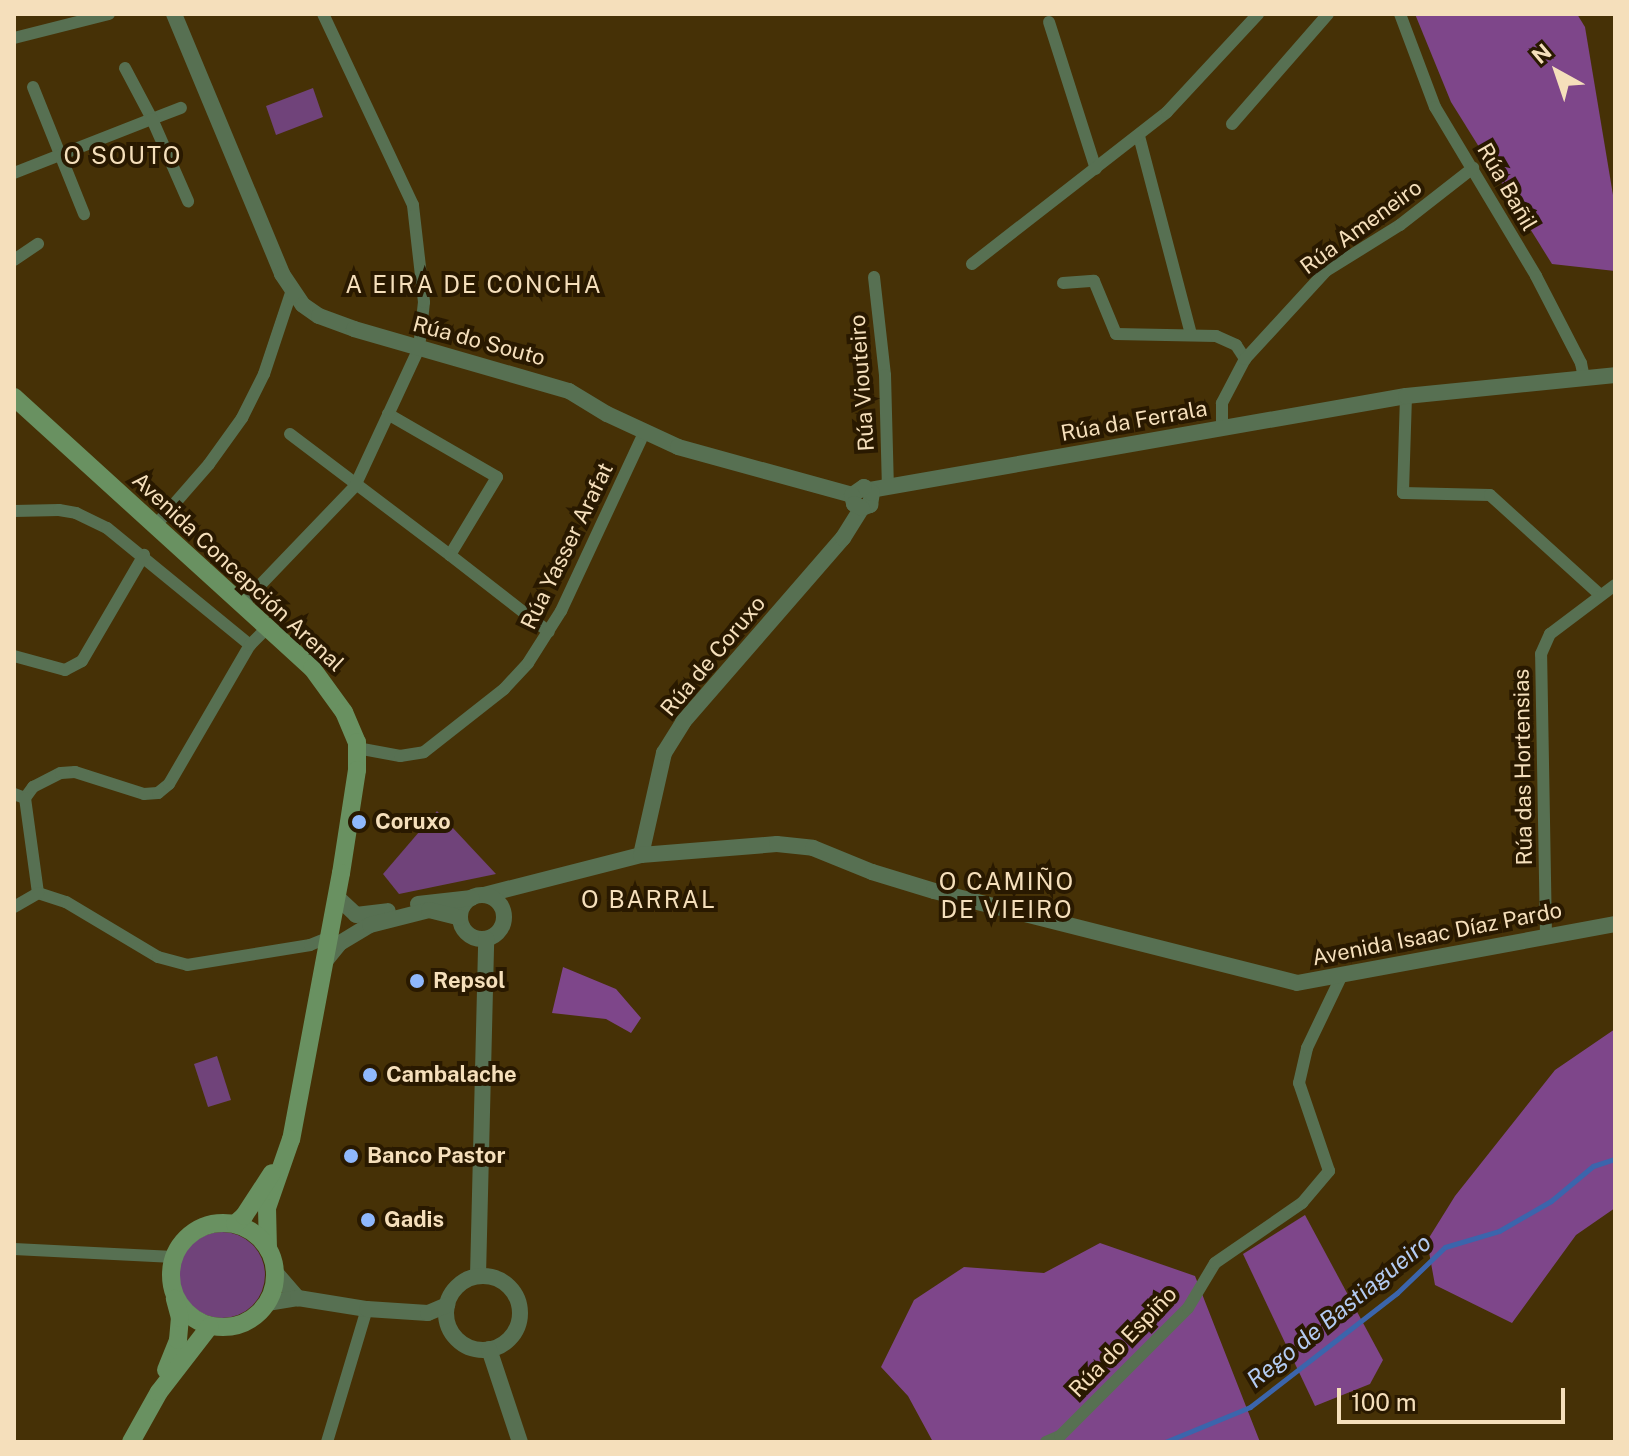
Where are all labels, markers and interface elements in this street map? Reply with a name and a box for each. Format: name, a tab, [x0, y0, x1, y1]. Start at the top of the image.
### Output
north arrow	[1517, 32, 1597, 112]
text: N	[1527, 38, 1557, 69]
street label: Rúa Bañil	[1471, 138, 1543, 236]
district label: O SOUTO	[64, 142, 182, 170]
street label: Rúa Ameneiro	[1295, 174, 1427, 280]
district label: A EIRA DE CONCHA	[345, 271, 603, 299]
street label: Rúa do Souto	[410, 311, 548, 371]
street label: Rúa Viouteiro	[844, 313, 880, 453]
street label: Rúa da Ferrala	[1059, 395, 1209, 447]
street label: Rúa Yasser Arafat	[515, 458, 619, 634]
street label: Avenida Concepción Arenal	[127, 467, 349, 677]
street label: Rúa de Coruxo	[655, 590, 771, 722]
street label: Rúa das Hortensias	[1508, 668, 1538, 866]
place label: Coruxo	[375, 809, 451, 835]
marker: Coruxo	[350, 813, 368, 831]
district label: O CAMIÑO DE VIEIRO	[939, 868, 1075, 924]
district label: O BARRAL	[581, 886, 717, 914]
street label: Avenida Isaac Díaz Pardo	[1310, 897, 1564, 971]
place label: Repsol	[433, 968, 505, 994]
marker: Repsol	[408, 972, 426, 990]
place label: Cambalache	[386, 1062, 517, 1088]
marker: Cambalache	[361, 1066, 379, 1084]
place label: Banco Pastor	[367, 1143, 506, 1169]
marker: Banco Pastor	[342, 1147, 360, 1165]
place label: Gadis	[384, 1207, 444, 1233]
marker: Gadis	[359, 1211, 377, 1229]
water label: Rego de Bastiagueiro	[1241, 1228, 1437, 1394]
street label: Rúa do Espiño	[1063, 1281, 1183, 1403]
scale bar	[1341, 1372, 1569, 1422]
text: 100 m	[1351, 1388, 1417, 1416]

